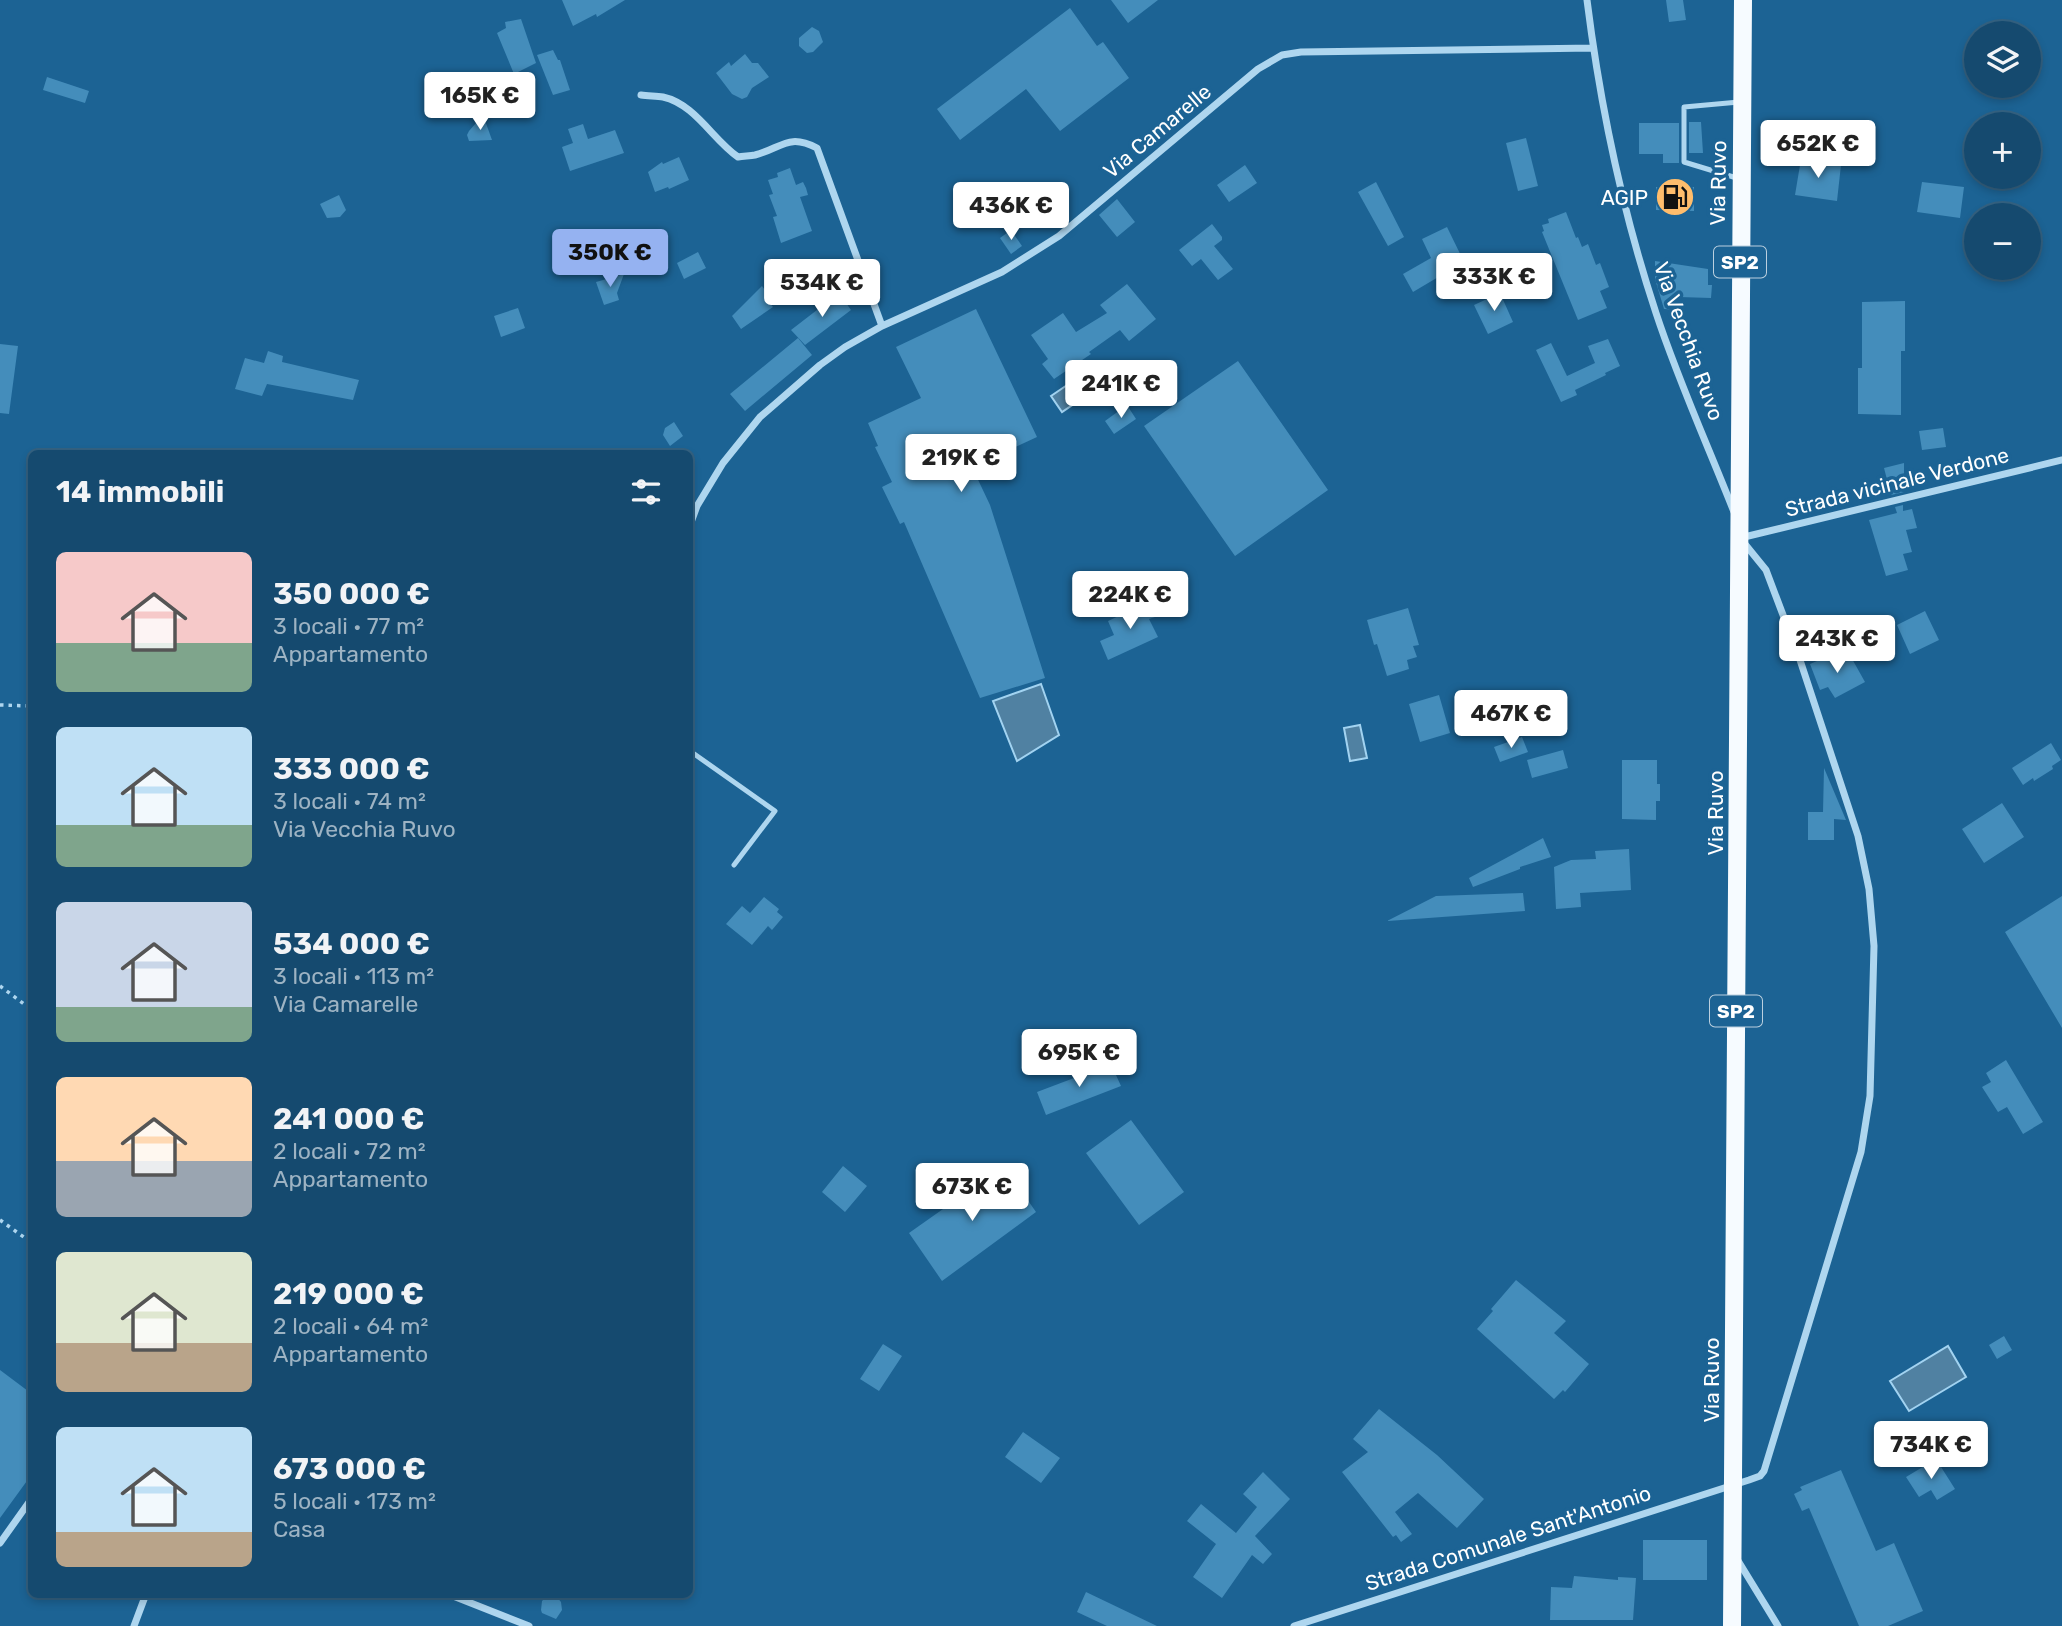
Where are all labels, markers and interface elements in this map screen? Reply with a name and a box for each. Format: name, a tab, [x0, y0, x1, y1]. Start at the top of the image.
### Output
map controls	[1964, 21, 2041, 280]
button: layers	[1964, 21, 2041, 98]
pin: 165K €	[423, 72, 537, 132]
street label: Via Camarelle	[1098, 79, 1216, 183]
text: 165K €	[440, 81, 520, 109]
button: +	[1964, 112, 2041, 189]
pin: 652K €	[1761, 120, 1875, 180]
text: 652K €	[1777, 129, 1859, 157]
street label: Via Ruvo	[1705, 140, 1731, 226]
fuel station icon: AGIP	[1654, 176, 1696, 218]
pin: 436K €	[954, 182, 1068, 242]
place label: AGIP	[1601, 185, 1648, 210]
text: 436K €	[969, 191, 1053, 219]
button: −	[1964, 203, 2041, 280]
pin: 350K €	[553, 230, 667, 289]
text: 350K €	[568, 238, 652, 266]
road number: SP2	[1714, 246, 1766, 278]
pin: 333K €	[1437, 254, 1551, 313]
street label: Via Vecchia Ruvo	[1649, 258, 1729, 424]
pin: 534K €	[765, 260, 879, 319]
text: 333K €	[1452, 262, 1536, 290]
text: 534K €	[780, 268, 864, 296]
pin: 241K €	[1064, 360, 1178, 420]
text: 241K €	[1081, 369, 1161, 397]
pin: 219K €	[904, 434, 1018, 494]
street label: Strada vicinale Verdone	[1783, 442, 2011, 522]
text: 219K €	[921, 443, 1001, 471]
icon: filters	[627, 473, 665, 511]
text: 14 immobili	[56, 474, 224, 510]
pin: 224K €	[1073, 572, 1187, 631]
text: 350 000 €	[273, 576, 430, 612]
icon: home	[112, 580, 196, 664]
text: 224K €	[1088, 580, 1172, 608]
text: 3 locali · 77 m²	[273, 612, 424, 640]
pin: 243K €	[1780, 616, 1894, 675]
text: 243K €	[1795, 624, 1879, 652]
text: Appartamento	[273, 640, 428, 668]
pin: 467K €	[1454, 690, 1568, 750]
text: 467K €	[1470, 699, 1552, 727]
text: 333 000 €	[273, 751, 430, 787]
icon: home	[112, 755, 196, 839]
street label: Via Ruvo	[1703, 770, 1728, 856]
text: 3 locali · 74 m²	[273, 787, 426, 815]
text: Via Vecchia Ruvo	[273, 815, 456, 843]
text: 534 000 €	[273, 926, 430, 962]
icon: home	[112, 930, 196, 1014]
text: 3 locali · 113 m²	[273, 962, 434, 990]
text: Via Camarelle	[273, 990, 419, 1018]
road number: SP2	[1710, 995, 1762, 1026]
pin: 695K €	[1022, 1030, 1136, 1089]
text: 695K €	[1038, 1038, 1120, 1066]
text: 241 000 €	[273, 1101, 425, 1137]
icon: home	[112, 1105, 196, 1189]
text: 2 locali · 72 m²	[273, 1137, 426, 1165]
pin: 673K €	[915, 1164, 1029, 1223]
text: Appartamento	[273, 1165, 428, 1193]
text: 673K €	[932, 1172, 1012, 1200]
text: 219 000 €	[273, 1276, 424, 1312]
icon: home	[112, 1280, 196, 1364]
text: 2 locali · 64 m²	[273, 1312, 428, 1340]
street label: Via Ruvo	[1699, 1337, 1724, 1423]
text: Appartamento	[273, 1340, 428, 1368]
pin: 734K €	[1874, 1422, 1988, 1481]
text: 734K €	[1890, 1430, 1972, 1458]
text: 673 000 €	[273, 1451, 426, 1487]
icon: home	[112, 1455, 196, 1539]
street label: Strada Comunale Sant'Antonio	[1362, 1480, 1654, 1596]
text: 5 locali · 173 m²	[273, 1487, 436, 1515]
text: Casa	[273, 1515, 325, 1543]

